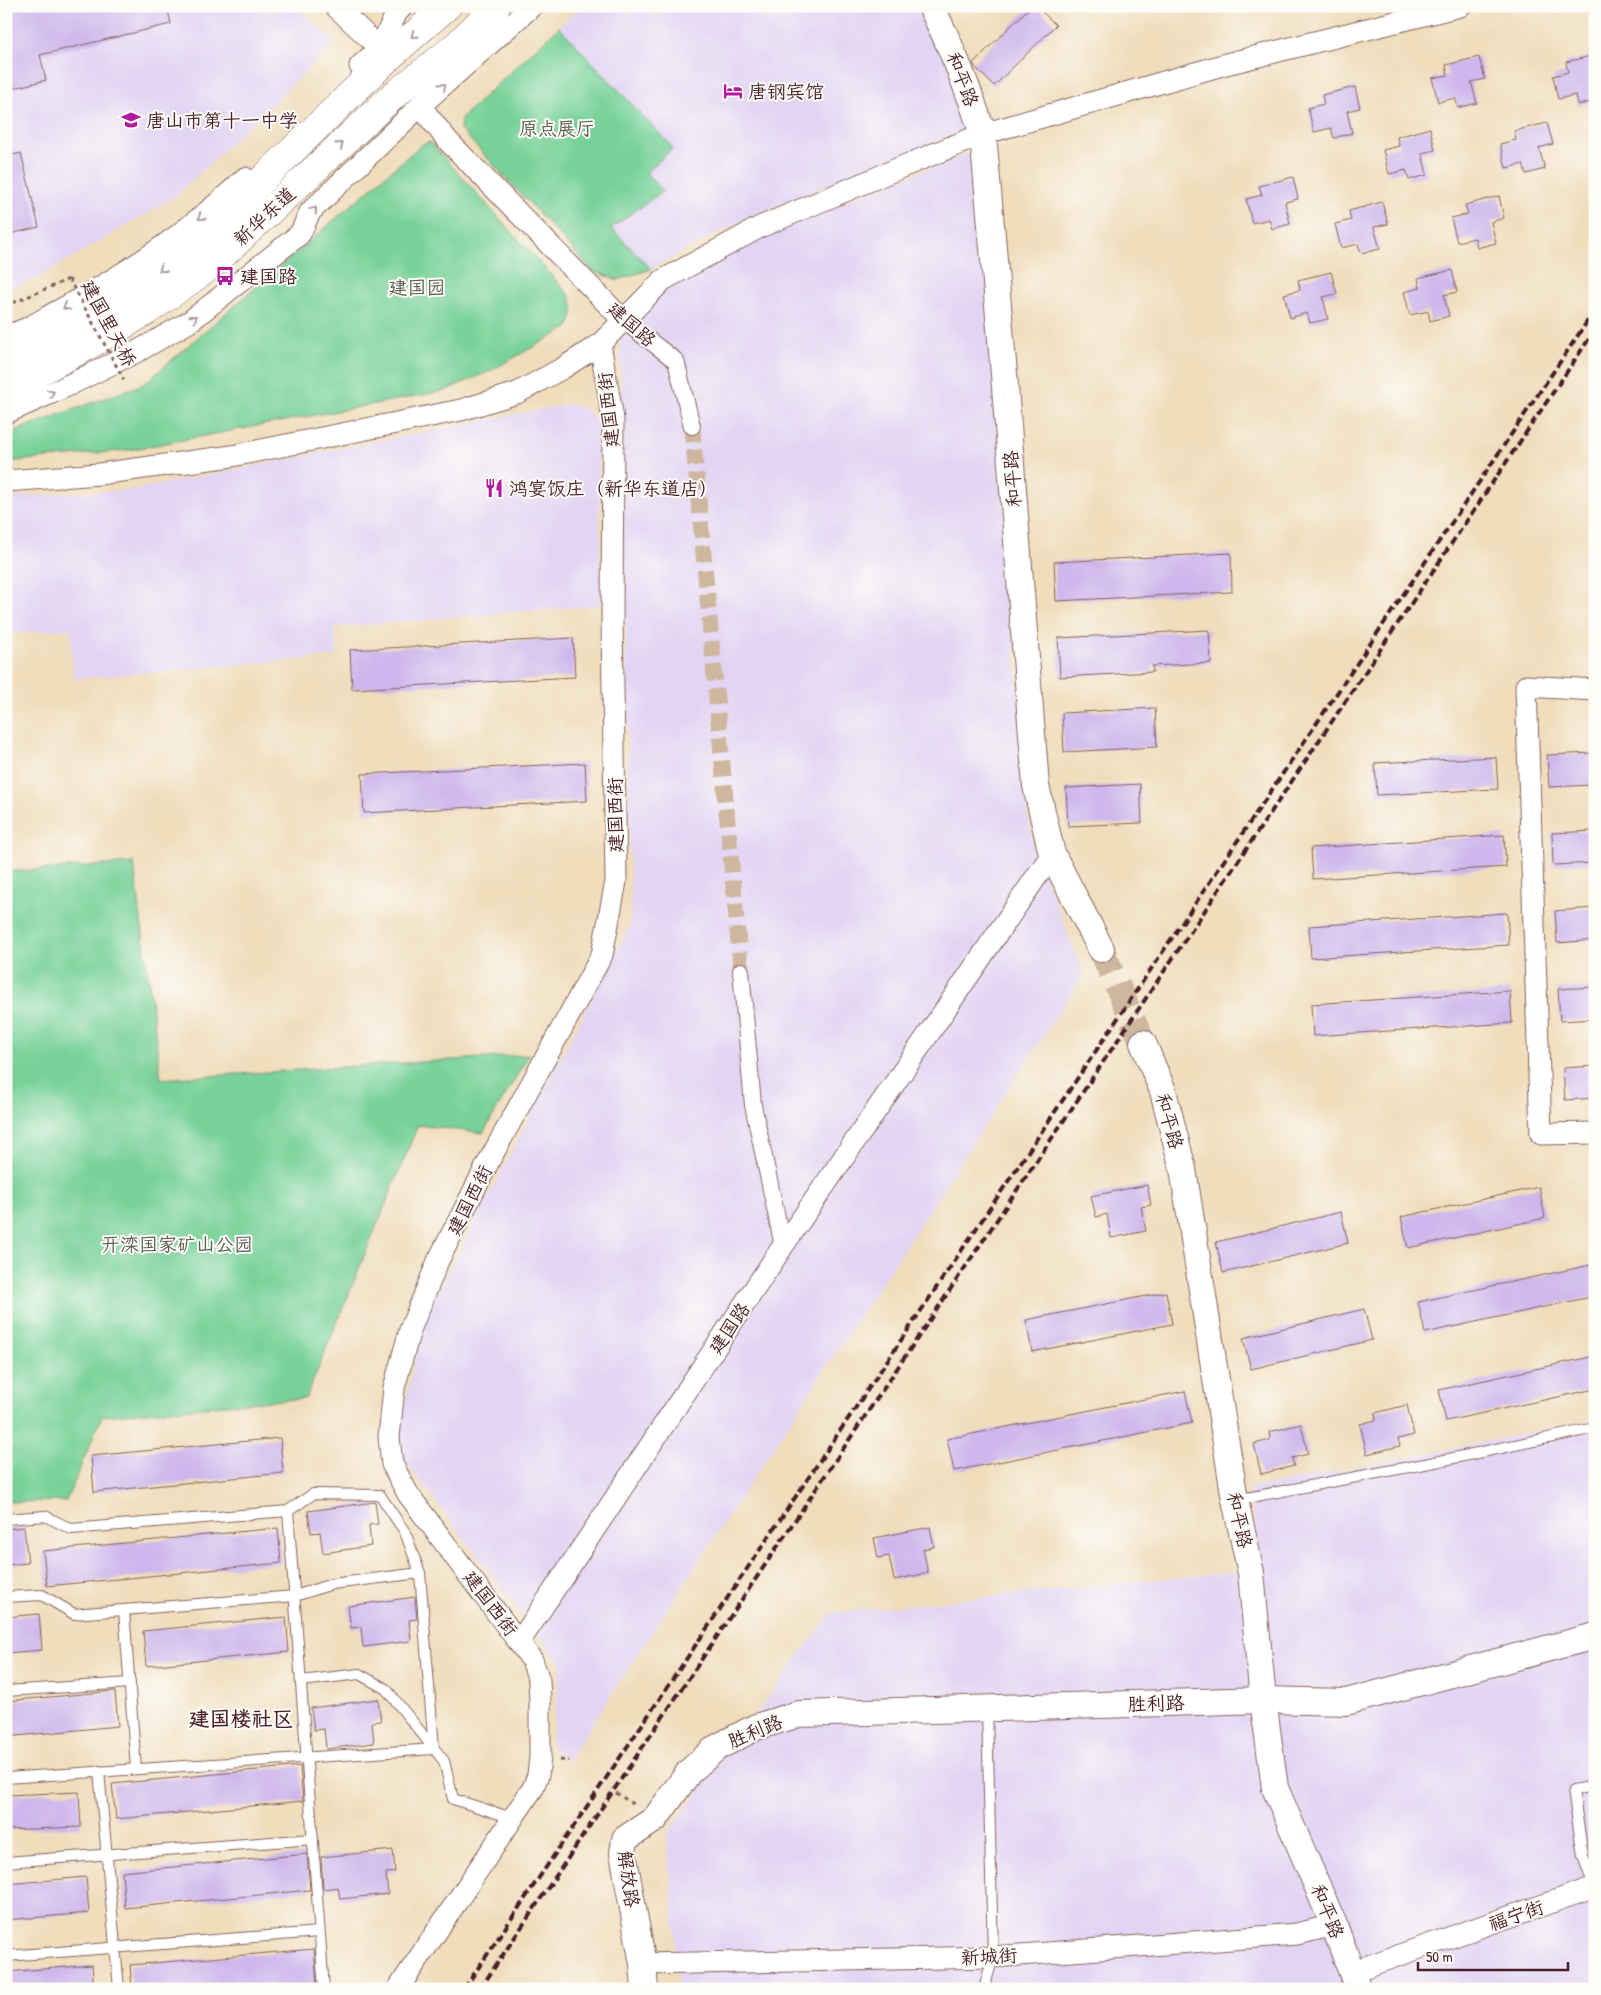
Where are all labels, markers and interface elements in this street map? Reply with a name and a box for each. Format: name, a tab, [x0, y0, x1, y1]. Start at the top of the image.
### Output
one-way arrow	[411, 30, 420, 38]
street label: 和平路	[941, 48, 985, 110]
place label: 唐钢宾馆	[748, 78, 824, 104]
hotel icon: 唐钢宾馆	[722, 80, 744, 102]
one-way arrow	[438, 83, 447, 92]
place label: 唐山市第十一中学	[146, 107, 298, 133]
school or university icon: 唐山市第十一中学	[120, 109, 142, 131]
park label: 原点展厅	[519, 115, 595, 141]
one-way arrow	[334, 142, 343, 151]
street label: 新华东道	[227, 181, 301, 251]
one-way arrow	[308, 207, 317, 216]
one-way arrow	[198, 211, 207, 219]
place label: 建国路	[240, 263, 297, 289]
one-way arrow	[159, 264, 168, 272]
bus stop icon: 建国路	[214, 265, 236, 287]
park label: 建国园	[388, 274, 446, 300]
street label: 建国里天桥	[75, 275, 143, 371]
street label: 建国路	[602, 295, 662, 353]
one-way arrow	[63, 301, 72, 311]
one-way arrow	[188, 315, 198, 324]
street label: 建国西街	[591, 371, 625, 449]
one-way arrow	[46, 389, 55, 400]
street label: 和平路	[997, 450, 1027, 508]
place label: 鸿宴饭庄（新华东道店）	[509, 475, 718, 501]
restaurant icon: 鸿宴饭庄（新华东道店）	[483, 477, 505, 499]
street label: 建国西街	[601, 777, 629, 853]
street label: 和平路	[1150, 1090, 1190, 1152]
street label: 建国西街	[440, 1160, 498, 1240]
park label: 开滦国家矿山公园	[101, 1231, 253, 1257]
street label: 建国路	[702, 1297, 756, 1359]
street label: 和平路	[1221, 1489, 1259, 1551]
street label: 建国西街	[458, 1565, 524, 1641]
street label: 胜利路	[1127, 1689, 1185, 1717]
district label: 建国楼社区	[189, 1704, 294, 1733]
street label: 胜利路	[724, 1708, 786, 1754]
street label: 解放路	[612, 1849, 646, 1909]
street label: 和平路	[1305, 1880, 1351, 1942]
street label: 福宁街	[1485, 1893, 1547, 1937]
scale bar	[1418, 1940, 1568, 1972]
street label: 新城街	[960, 1942, 1018, 1970]
text: 50 m	[1426, 1946, 1453, 1967]

